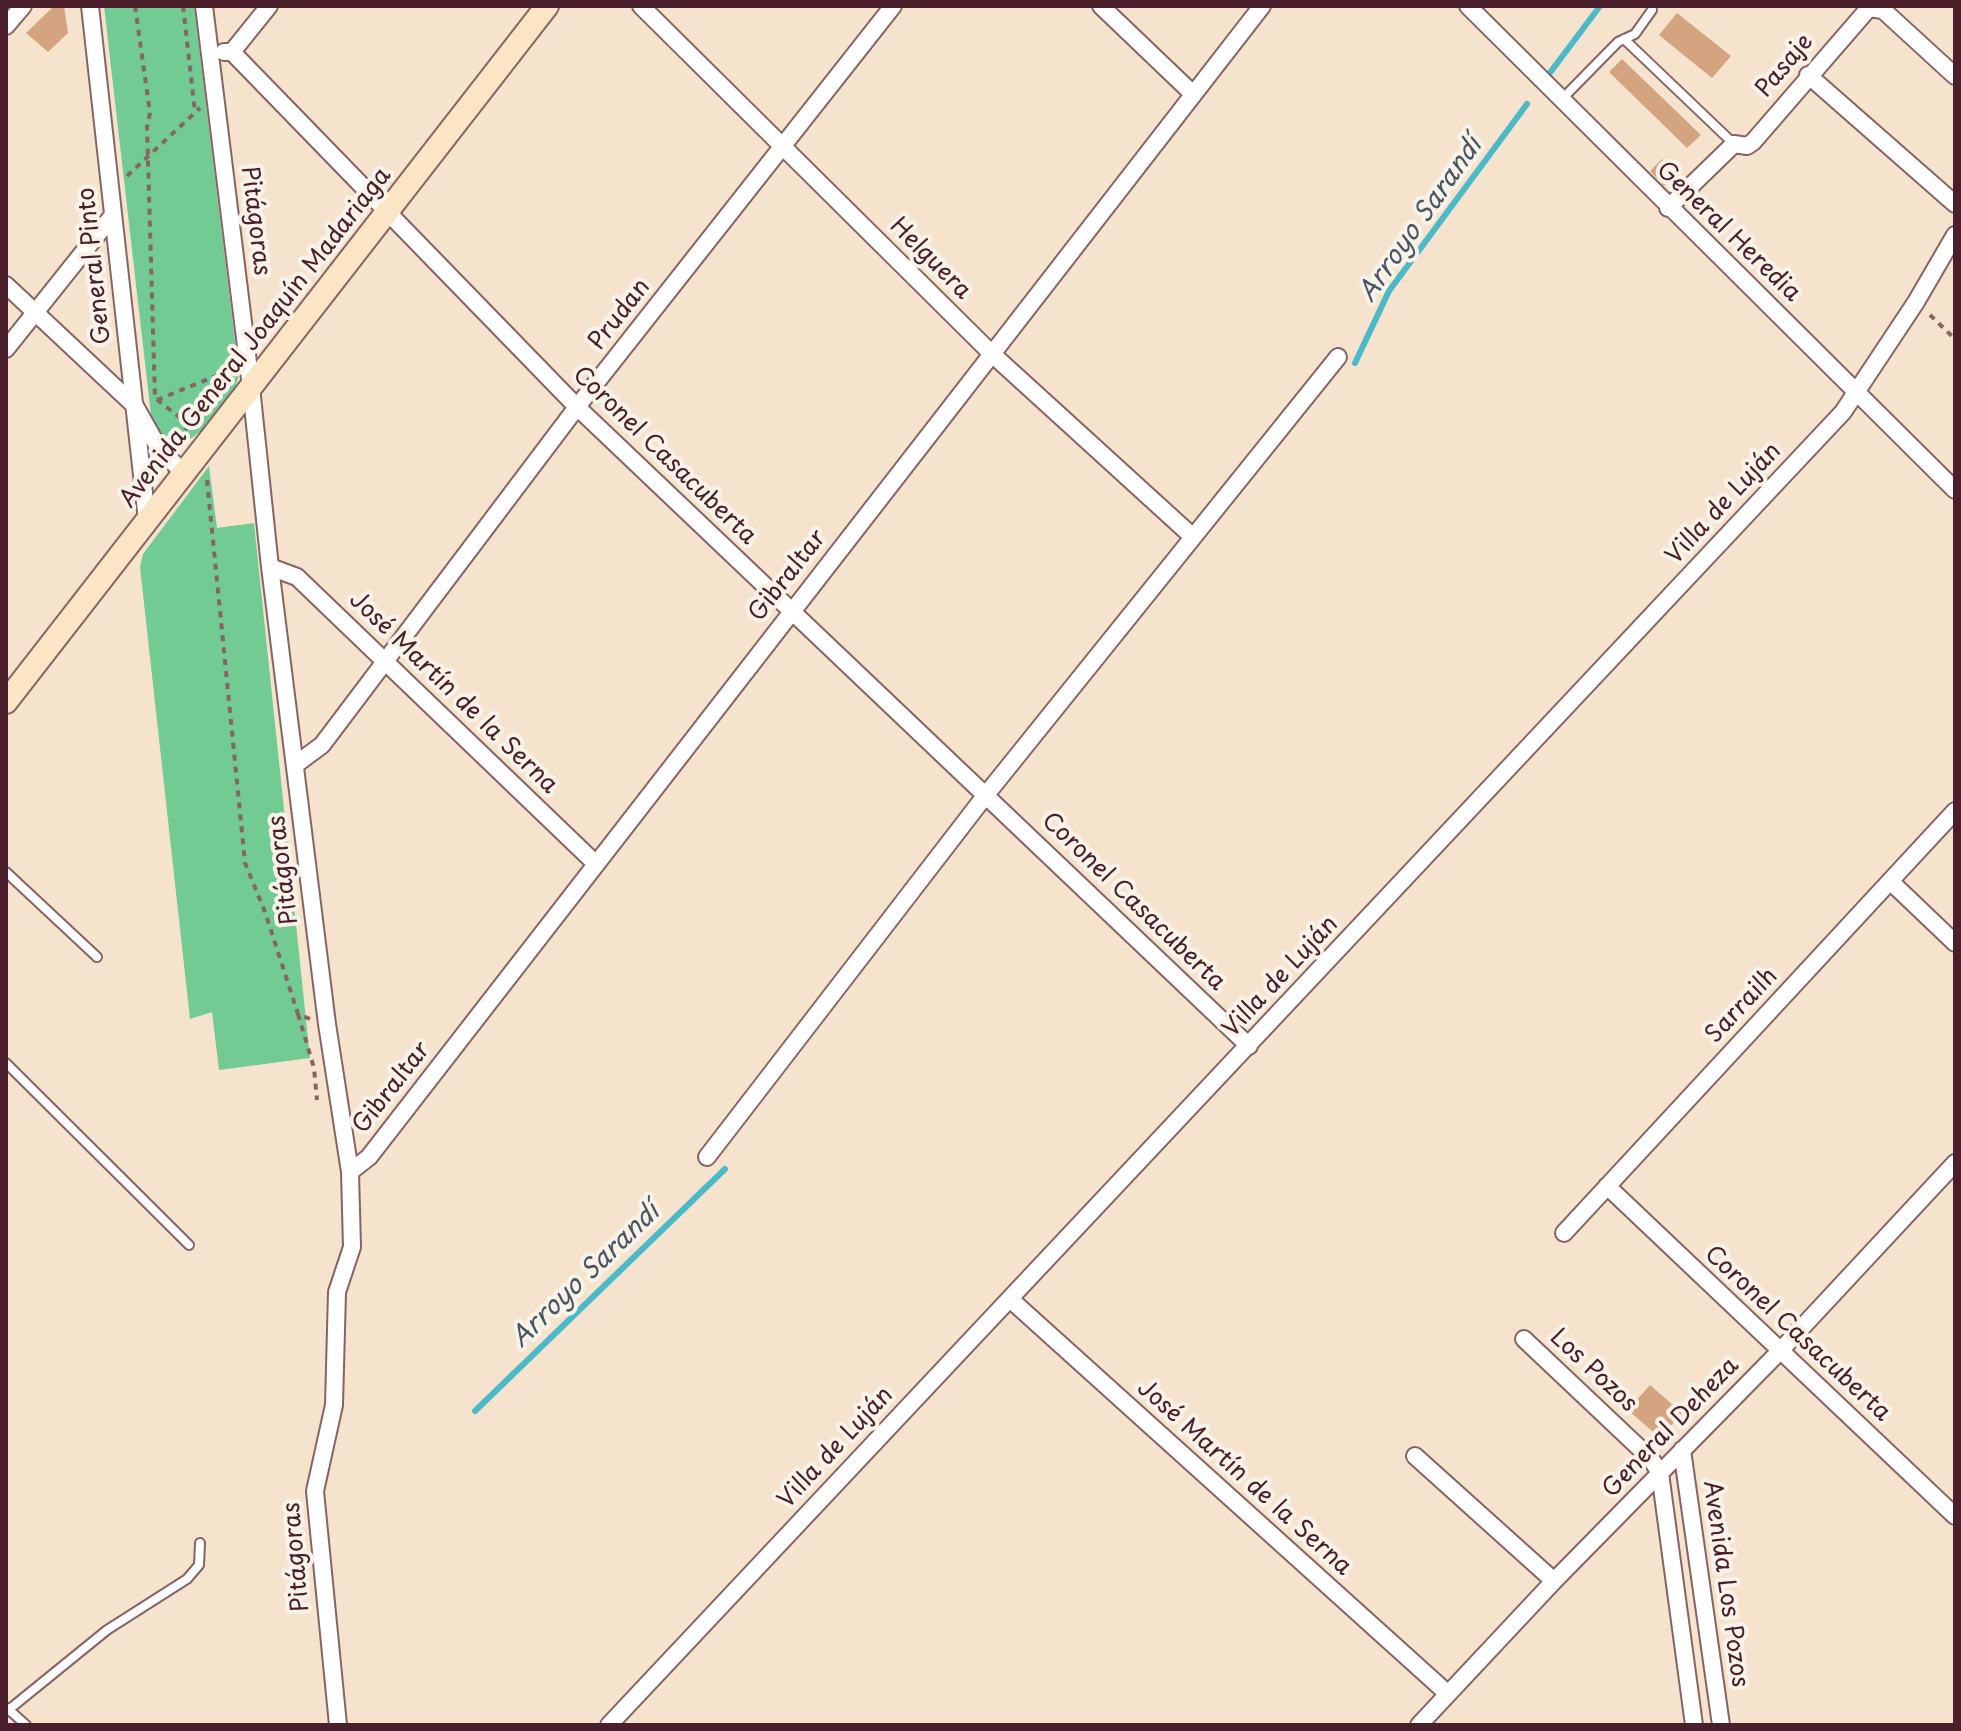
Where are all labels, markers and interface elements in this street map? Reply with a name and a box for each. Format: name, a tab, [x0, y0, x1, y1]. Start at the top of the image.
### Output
street label: Pasaje	[1750, 28, 1820, 104]
water label: Arroyo Sarandí	[1353, 132, 1489, 308]
street label: General Heredia	[1650, 156, 1806, 308]
street label: Avenida General Joaquín Madariaga	[114, 162, 398, 514]
street label: Pitágoras	[234, 165, 276, 277]
street label: General Pinto	[72, 186, 118, 346]
street label: Helguera	[883, 212, 977, 306]
street label: Prudan	[583, 274, 657, 356]
street label: Coronel Casacuberta	[566, 361, 762, 551]
street label: Villa de Luján	[1661, 437, 1787, 571]
street label: Gibraltar	[743, 524, 833, 628]
street label: José Martín de la Serna	[343, 586, 563, 800]
street label: Coronel Casacuberta	[1035, 807, 1231, 997]
street label: Pitágoras	[263, 814, 305, 926]
street label: Villa de Luján	[1218, 910, 1344, 1044]
street label: Sarrailh	[1700, 962, 1784, 1050]
street label: Gibraltar	[347, 1036, 437, 1140]
water label: Arroyo Sarandí	[505, 1197, 667, 1355]
street label: Coronel Casacuberta	[1698, 1240, 1896, 1428]
street label: Los Pozos	[1543, 1323, 1643, 1419]
street label: General Deheza	[1597, 1352, 1745, 1504]
street label: José Martín de la Serna	[1131, 1374, 1357, 1582]
street label: Villa de Luján	[773, 1381, 899, 1515]
street label: Avenida Los Pozos	[1696, 1479, 1754, 1689]
street label: Pitágoras	[278, 1501, 316, 1613]

